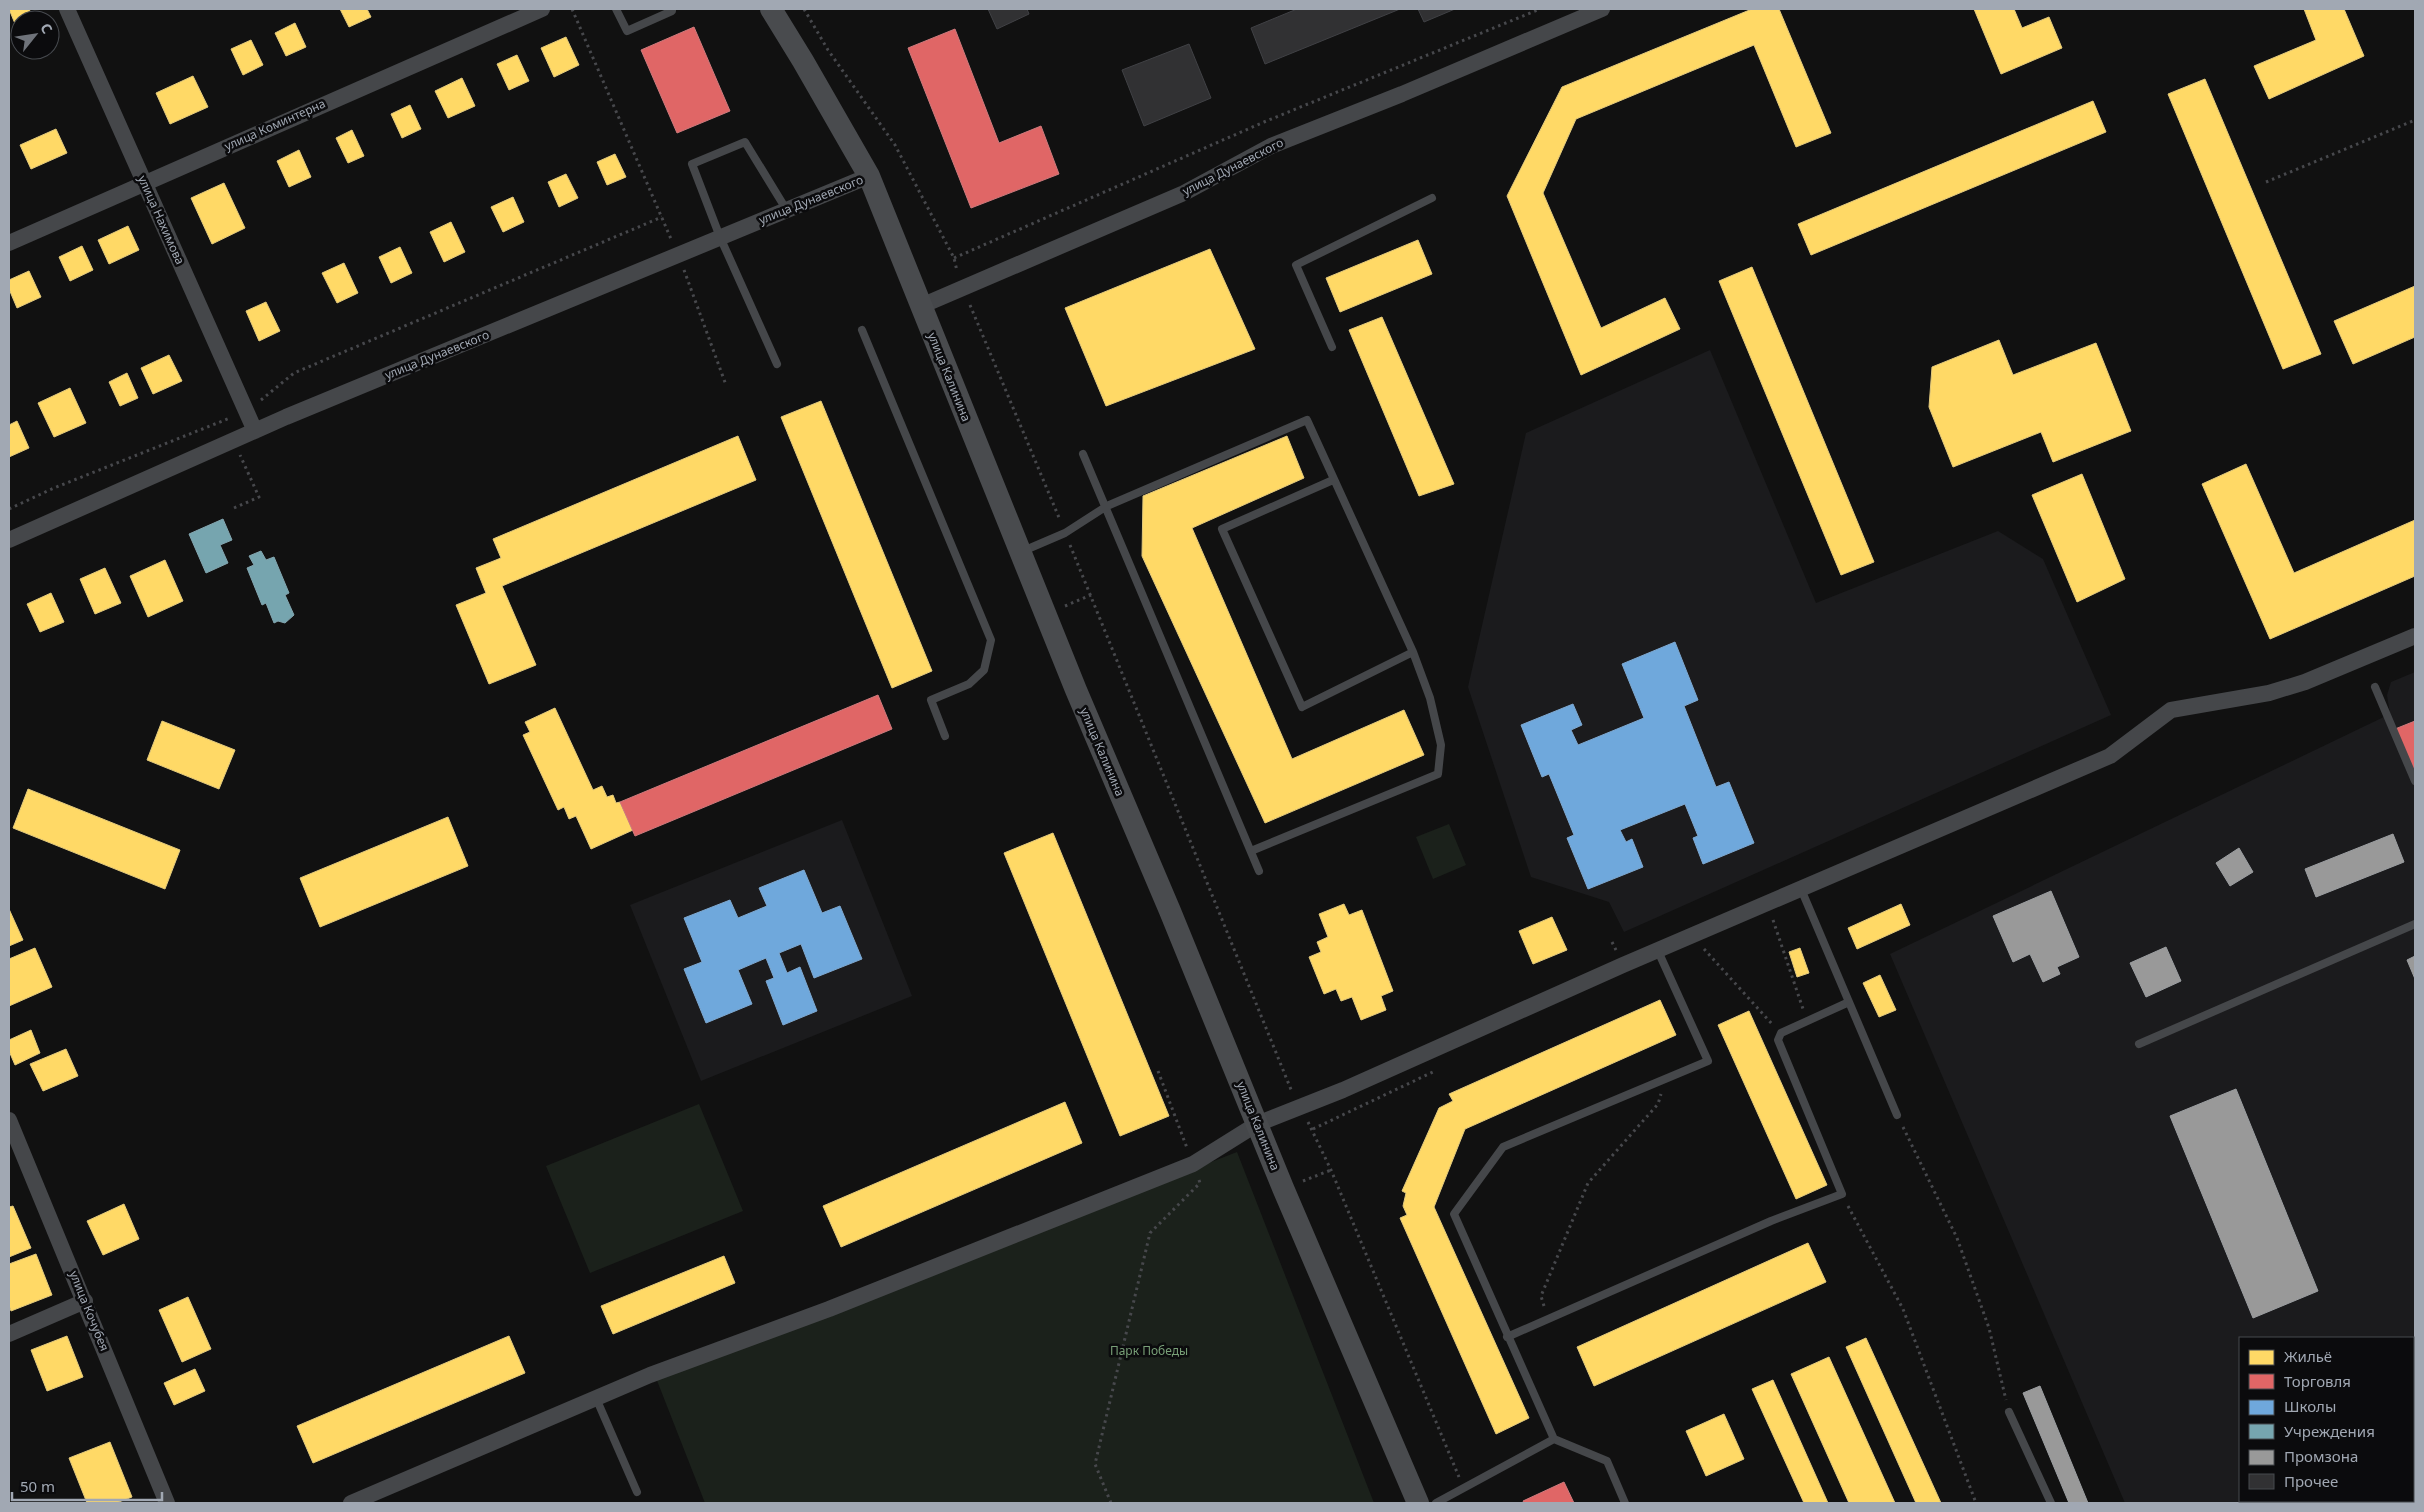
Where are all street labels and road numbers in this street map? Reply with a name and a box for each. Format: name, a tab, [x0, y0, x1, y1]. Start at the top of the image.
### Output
street label: улица Коминтерна	[222, 95, 328, 154]
street label: улица Дунаевского	[1179, 134, 1286, 199]
street label: улица Дунаевского	[756, 171, 866, 228]
street label: улица Нахимова	[134, 173, 189, 267]
street label: улица Дунаевского	[382, 326, 492, 383]
street label: улица Калинина	[924, 330, 975, 424]
street label: улица Калинина	[1076, 705, 1129, 799]
street label: улица Калинина	[1233, 1079, 1284, 1173]
street label: улица Кочубея	[66, 1268, 113, 1353]

